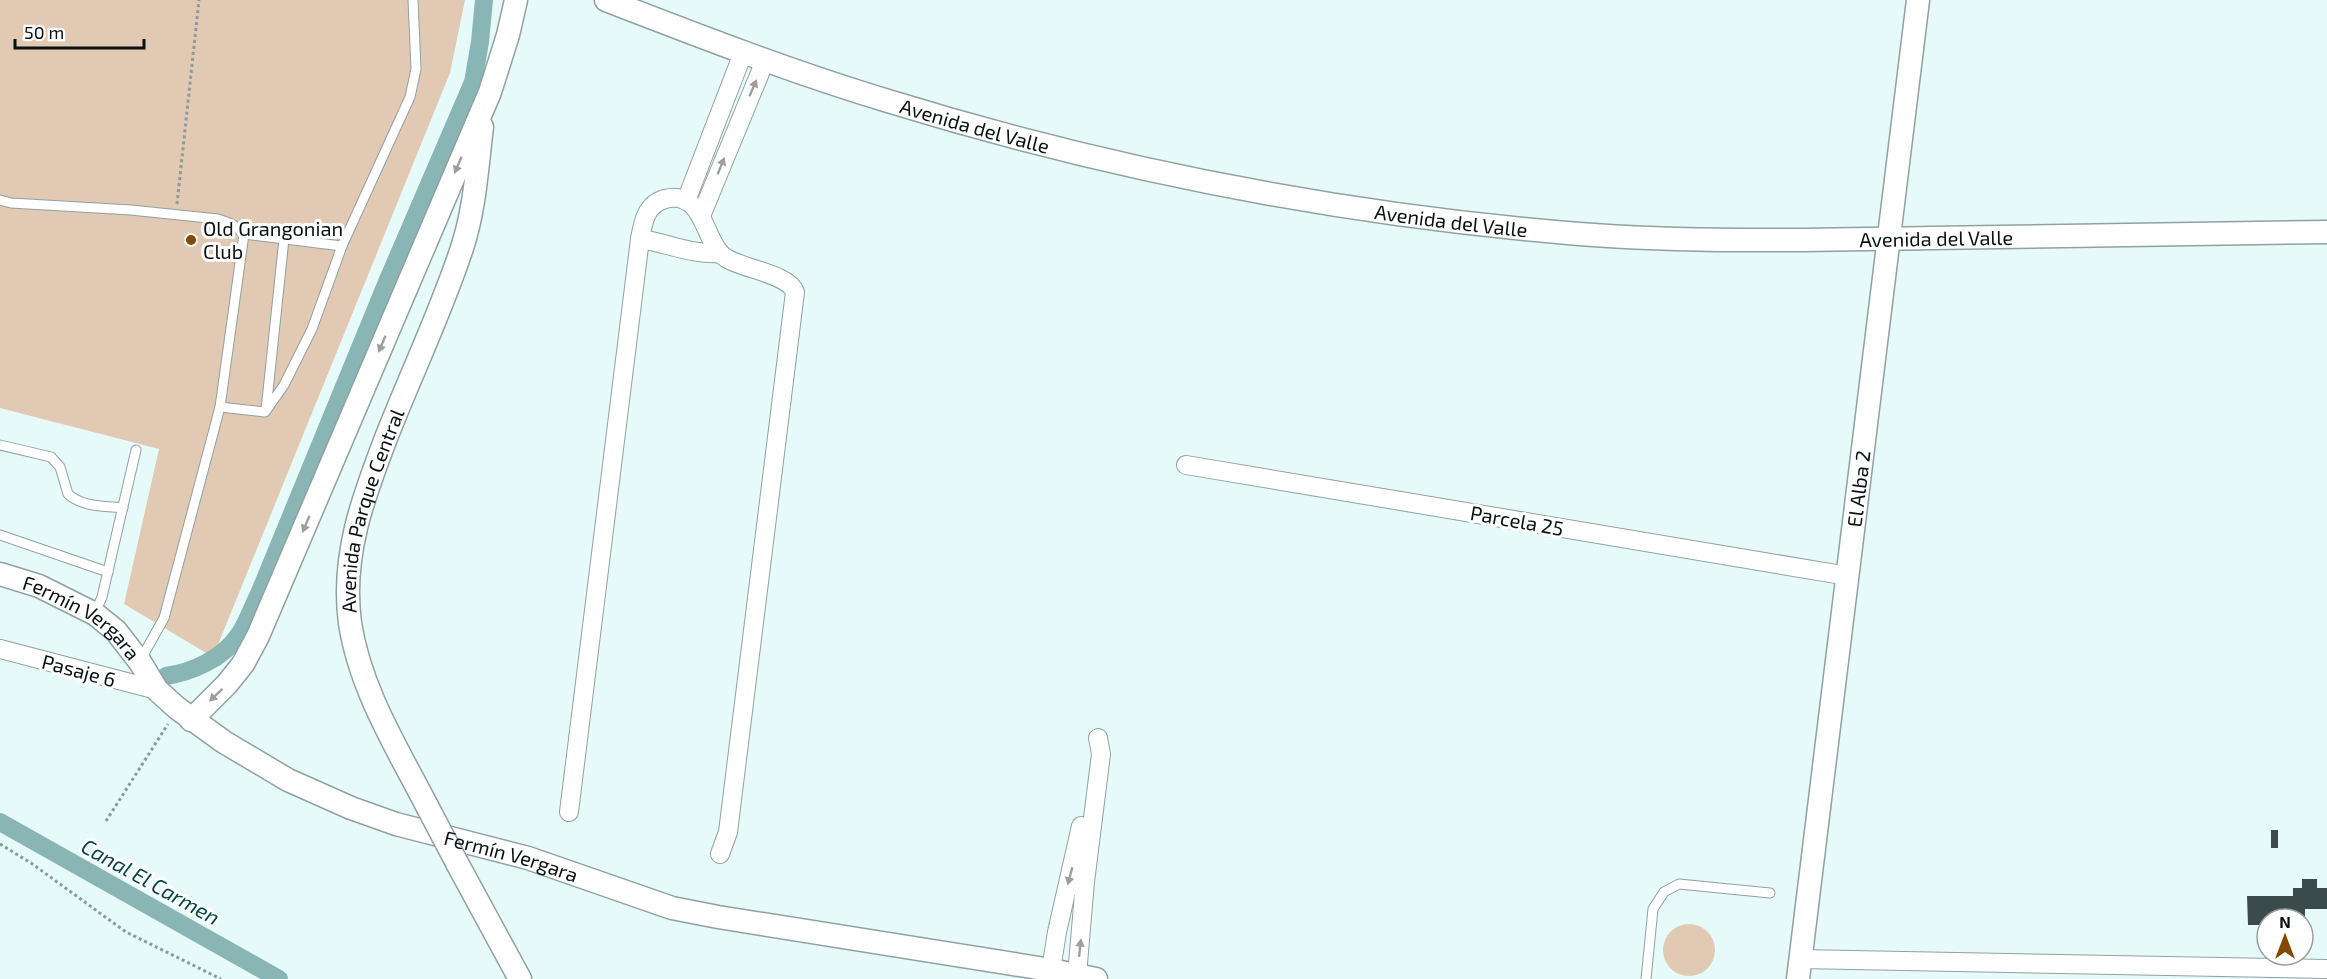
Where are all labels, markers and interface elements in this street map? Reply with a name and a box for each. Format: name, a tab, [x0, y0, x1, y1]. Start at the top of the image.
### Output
scale bar	[15, 12, 144, 50]
text: 50 m	[24, 21, 64, 43]
one-way arrow	[749, 79, 758, 97]
street label: Avenida del Valle	[897, 93, 1052, 158]
one-way arrow	[454, 156, 463, 173]
one-way arrow	[716, 156, 726, 174]
street label: Avenida del Valle	[1373, 199, 1529, 241]
place label: Old Grangonian Club	[203, 216, 343, 263]
street label: Avenida del Valle	[1859, 225, 2013, 251]
marker: Old Grangonian Club	[184, 233, 198, 247]
one-way arrow	[378, 336, 387, 353]
street label: Avenida Parque Central	[336, 405, 409, 614]
street label: El Alba 2	[1841, 449, 1875, 528]
street label: Parcela 25	[1469, 500, 1565, 540]
one-way arrow	[301, 515, 310, 533]
street label: Fermín Vergara	[20, 570, 146, 664]
street label: Pasaje 6	[39, 649, 119, 691]
one-way arrow	[209, 687, 223, 701]
street label: Fermín Vergara	[442, 825, 582, 887]
water label: Canal El Carmen	[77, 833, 225, 929]
one-way arrow	[1065, 867, 1075, 885]
north arrow	[2255, 907, 2315, 967]
text: N	[2279, 912, 2291, 931]
one-way arrow	[1075, 938, 1085, 957]

